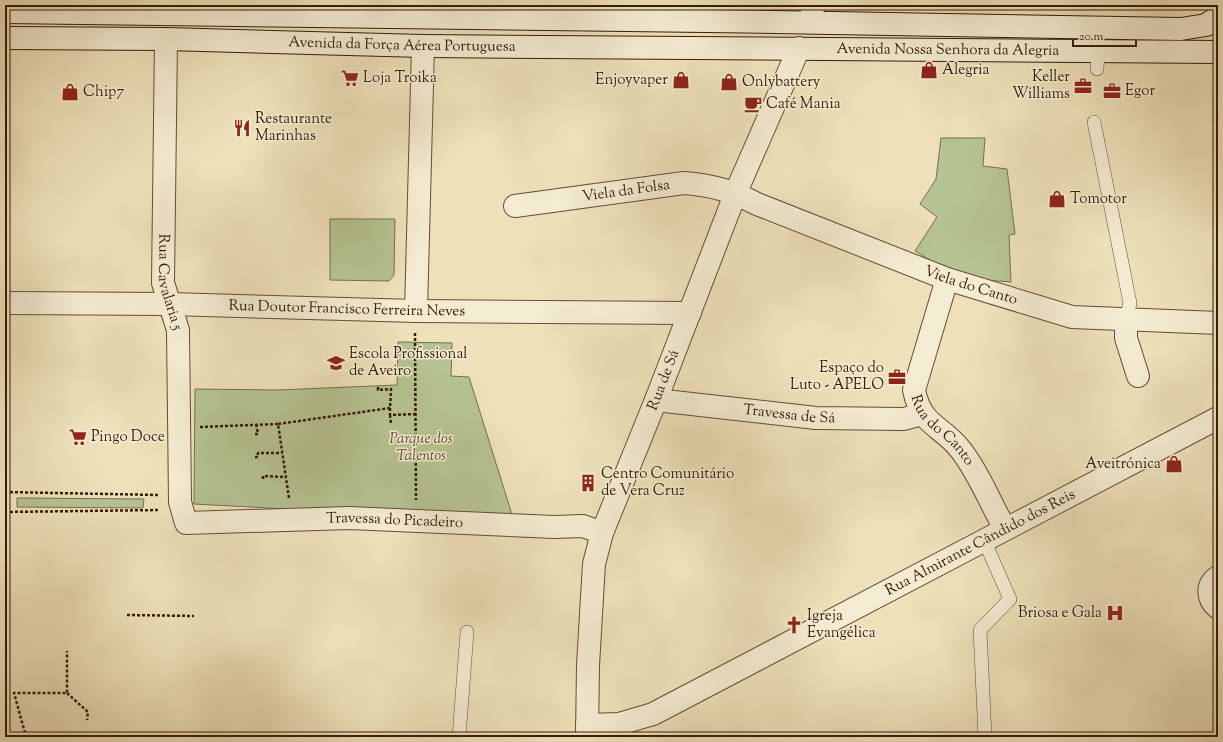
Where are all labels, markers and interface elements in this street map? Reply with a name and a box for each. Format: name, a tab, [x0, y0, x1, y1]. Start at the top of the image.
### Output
scale bar	[1073, 22, 1136, 48]
text: 20 m	[1079, 28, 1104, 46]
street label: Avenida da Força Aérea Portuguesa	[288, 32, 516, 57]
street label: Avenida Nossa Senhora da Alegria	[836, 39, 1059, 61]
shop icon: Alegria	[919, 60, 939, 80]
place label: Alegria	[942, 60, 989, 81]
place label: Keller Williams	[1012, 67, 1070, 105]
supermarket icon: Loja Troika	[340, 68, 360, 88]
place label: Loja Troika	[363, 68, 437, 89]
place label: Enjoyvaper	[595, 70, 668, 91]
shop icon: Enjoyvaper	[671, 70, 691, 90]
shop icon: Onlybattery	[719, 72, 739, 92]
place label: Onlybattery	[742, 72, 821, 93]
office icon: Keller Williams	[1073, 76, 1093, 96]
office icon: Egor	[1102, 81, 1122, 101]
place label: Egor	[1125, 81, 1156, 102]
shop icon: Chip7	[60, 82, 80, 102]
place label: Chip7	[83, 82, 124, 103]
cafe icon: Café Mania	[743, 94, 763, 114]
place label: Café Mania	[766, 94, 841, 115]
place label: Restaurante Marinhas	[255, 109, 332, 147]
restaurant icon: Restaurante Marinhas	[232, 118, 252, 138]
street label: Viela da Folsa	[581, 175, 671, 207]
shop icon: Tomotor	[1047, 189, 1067, 209]
place label: Tomotor	[1070, 189, 1127, 210]
street label: Rua Cavalaria 5	[153, 234, 188, 333]
street label: Viela do Canto	[921, 260, 1020, 310]
street label: Rua Doutor Francisco Ferreira Neves	[228, 295, 465, 322]
place label: Escola Profissional de Aveiro	[349, 344, 468, 382]
street label: Rua de Sá	[642, 347, 685, 414]
school or university icon: Escola Profissional de Aveiro	[326, 353, 346, 373]
place label: Espaço do Luto - APELO	[790, 358, 884, 396]
office icon: Espaço do Luto - APELO	[887, 367, 907, 387]
street label: Rua do Canto	[905, 392, 979, 470]
street label: Travessa de Sá	[742, 399, 835, 429]
supermarket icon: Pingo Doce	[68, 427, 88, 447]
place label: Pingo Doce	[91, 427, 165, 448]
park label: Parque dos Talentos	[390, 429, 452, 467]
place label: Aveitrónica	[1085, 454, 1161, 475]
shop icon: Aveitrónica	[1164, 454, 1184, 474]
place label: Centro Comunitário de Vera Cruz	[601, 464, 734, 502]
building icon: Centro Comunitário de Vera Cruz	[578, 473, 598, 493]
street label: Rua Almirante Cândido dos Reis	[882, 484, 1079, 601]
street label: Travessa do Picadeiro	[326, 507, 464, 534]
place label: Briosa e Gala	[1018, 603, 1102, 624]
hospital icon: Briosa e Gala	[1105, 603, 1125, 623]
place label: Igreja Evangélica	[807, 606, 876, 644]
church icon: Igreja Evangélica	[784, 615, 804, 635]

